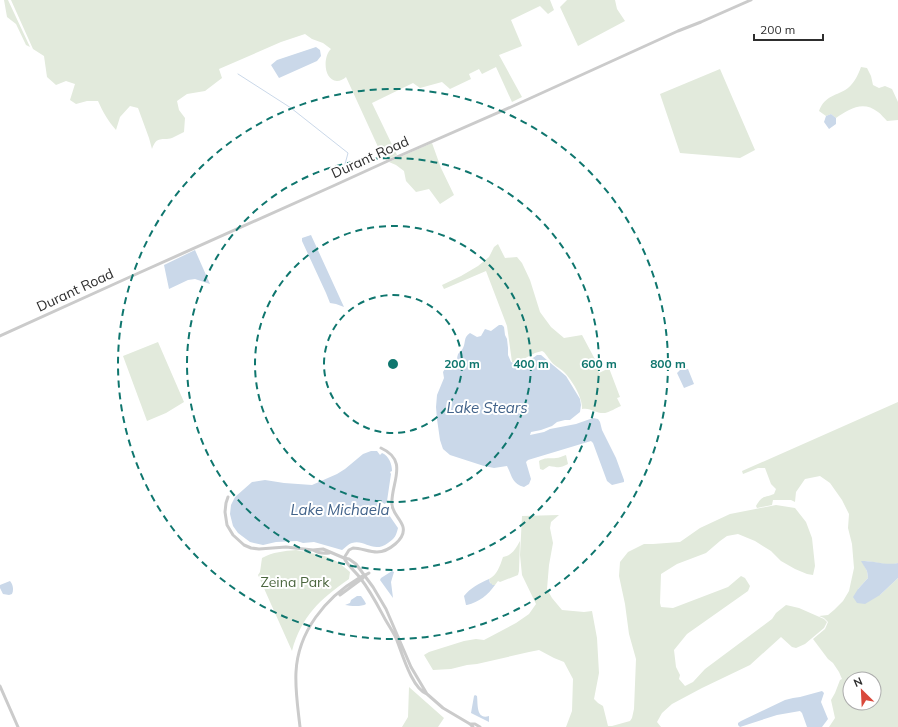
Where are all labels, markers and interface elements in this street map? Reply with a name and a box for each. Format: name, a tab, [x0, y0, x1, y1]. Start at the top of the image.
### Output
scale bar	[754, 16, 823, 42]
text: 200 m	[760, 22, 795, 37]
street label: Durant Road	[328, 132, 412, 182]
street label: Durant Road	[34, 264, 116, 316]
text: 200 m	[444, 356, 480, 371]
text: 400 m	[513, 356, 549, 371]
text: 600 m	[581, 356, 617, 371]
text: 800 m	[650, 356, 686, 371]
centre of rings	[386, 357, 400, 371]
water label: Lake Stears	[446, 398, 528, 417]
water label: Lake Michaela	[290, 500, 390, 519]
park label: Zeina Park	[261, 573, 330, 591]
north arrow	[842, 671, 882, 711]
text: N	[851, 674, 865, 690]

